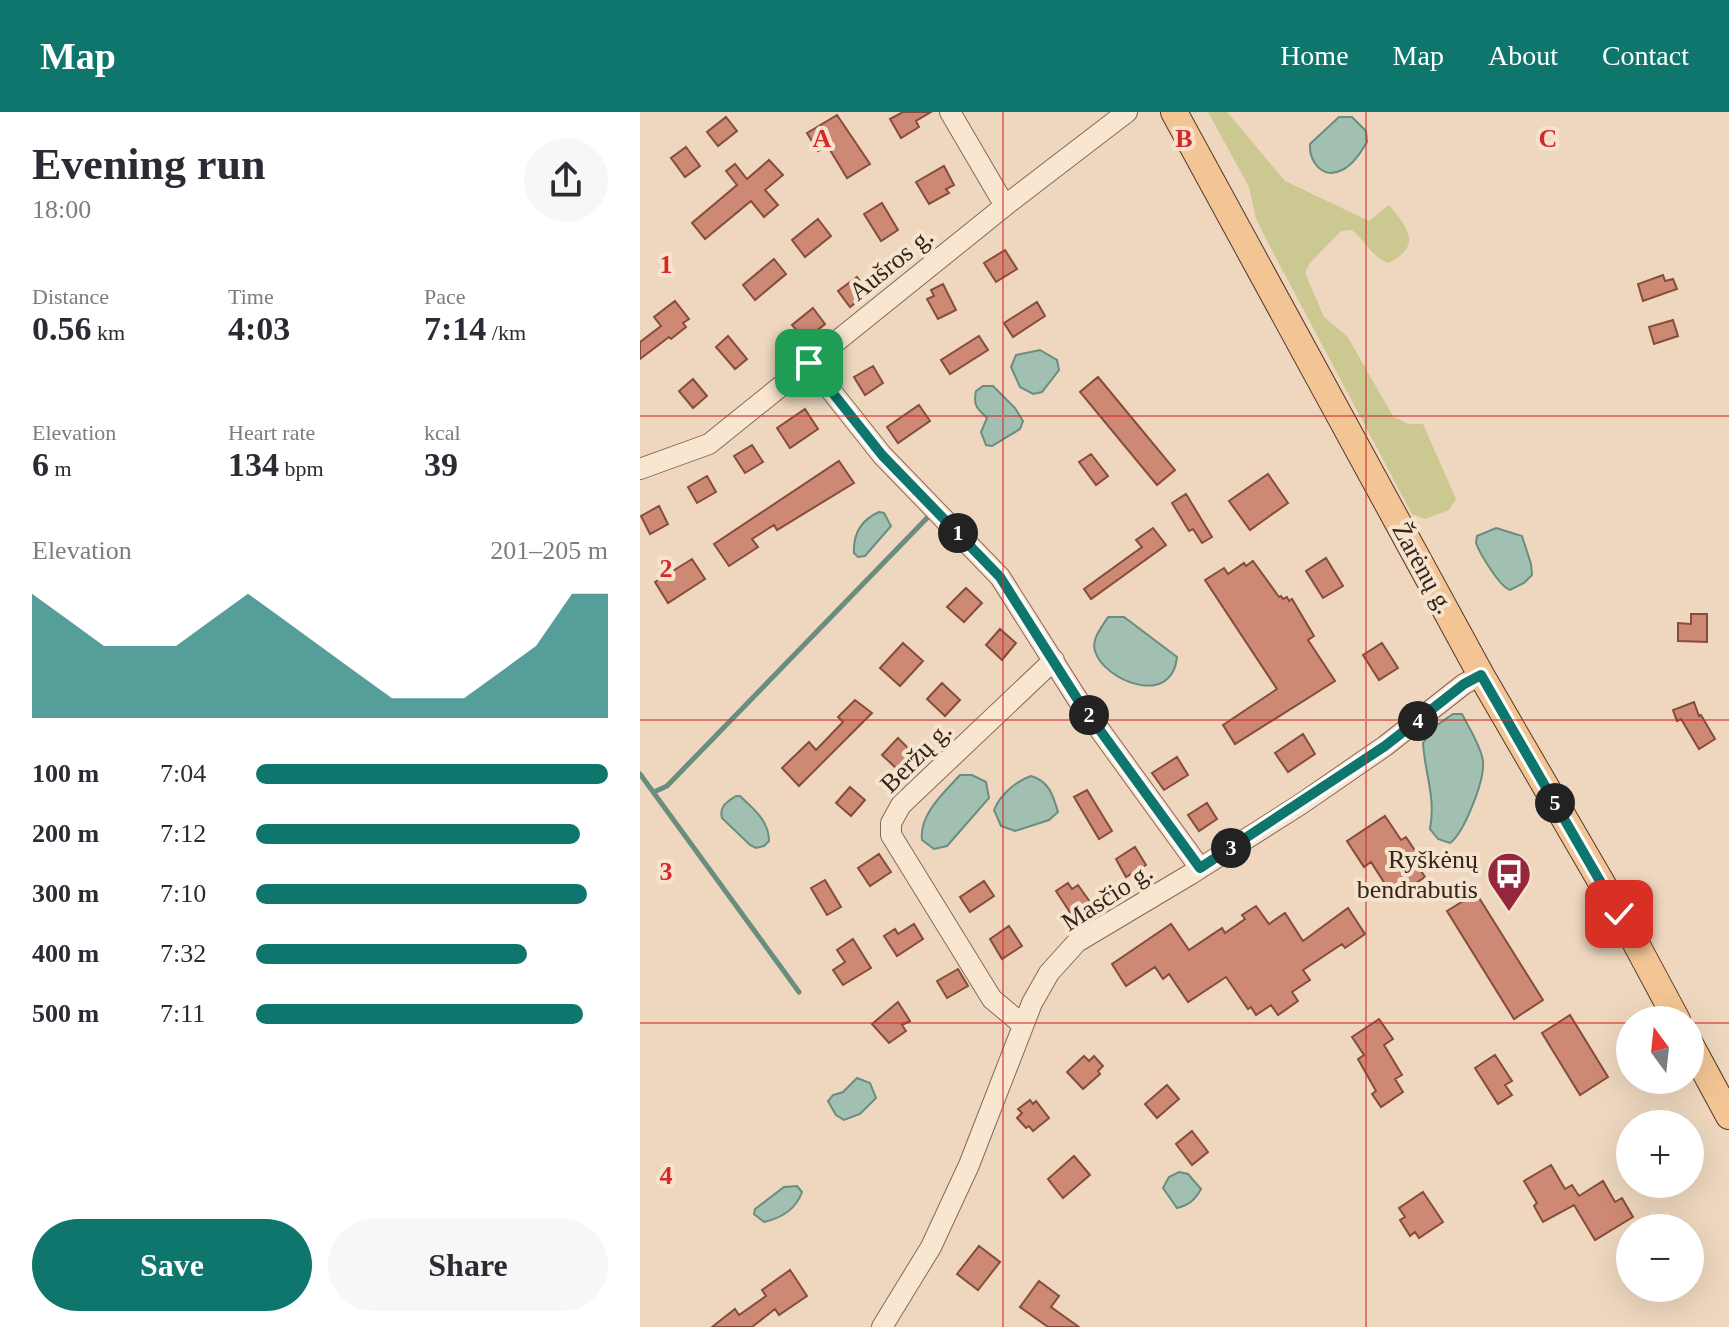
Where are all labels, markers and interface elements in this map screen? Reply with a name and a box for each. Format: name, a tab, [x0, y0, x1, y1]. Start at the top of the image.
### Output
text: Map	[40, 35, 116, 77]
text: Home	[1280, 40, 1349, 71]
text: Map	[1393, 40, 1444, 71]
text: About	[1488, 40, 1558, 71]
text: Contact	[1602, 40, 1689, 71]
text: A	[813, 124, 832, 153]
text: B	[1175, 124, 1193, 153]
text: C	[1539, 124, 1557, 153]
button: share	[524, 138, 608, 222]
text: Evening run	[32, 140, 266, 189]
text: 18:00	[32, 195, 91, 224]
street label: Aušros g.	[843, 221, 939, 307]
text: 1	[660, 250, 673, 279]
text: Distance	[32, 284, 109, 309]
text: Time	[228, 284, 274, 309]
text: Pace	[424, 284, 466, 309]
text: 0.56	[32, 310, 92, 347]
text: 4:03	[228, 310, 290, 347]
text: 7:14	[424, 310, 486, 347]
text: km	[92, 320, 125, 345]
text: /km	[486, 320, 526, 345]
pin	[775, 329, 843, 397]
icon: arrive	[787, 341, 831, 385]
text: Elevation	[32, 420, 116, 445]
text: Heart rate	[228, 420, 315, 445]
text: kcal	[424, 420, 461, 445]
text: 6	[32, 446, 49, 483]
text: 134	[228, 446, 279, 483]
text: 39	[424, 446, 458, 483]
text: m	[49, 456, 72, 481]
text: bpm	[279, 456, 324, 481]
pin: 1	[938, 513, 978, 553]
street label: Žarėnų g.	[1386, 517, 1460, 619]
text: 1	[953, 520, 964, 545]
text: Elevation	[32, 536, 132, 565]
text: 201–205 m	[490, 536, 608, 565]
text: 2	[660, 554, 673, 583]
pin: 2	[1069, 695, 1109, 735]
pin: 4	[1398, 701, 1438, 741]
text: 2	[1084, 702, 1095, 727]
text: 4	[1413, 708, 1424, 733]
street label: Beržų g.	[875, 716, 957, 798]
text: 100 m	[32, 759, 99, 788]
text: 7:04	[160, 759, 206, 788]
pin: 5	[1535, 783, 1575, 823]
text: 5	[1550, 790, 1561, 815]
text: 200 m	[32, 819, 99, 848]
text: 7:12	[160, 819, 206, 848]
pin: 3	[1211, 828, 1251, 868]
text: 3	[1226, 835, 1237, 860]
place label: Ryškėnų bendrabutis	[1357, 845, 1479, 904]
bus stop icon: Ryškėnų bendrabutis	[1485, 850, 1533, 913]
text: 3	[660, 857, 673, 886]
street label: Masčio g.	[1056, 857, 1158, 937]
text: 300 m	[32, 879, 99, 908]
text: 7:10	[160, 879, 206, 908]
pin	[1585, 880, 1653, 948]
icon: check	[1597, 892, 1641, 936]
text: 400 m	[32, 939, 99, 968]
text: 7:32	[160, 939, 206, 968]
text: 500 m	[32, 999, 99, 1028]
text: 7:11	[160, 999, 205, 1028]
north arrow	[1616, 1006, 1704, 1094]
map controls	[1616, 1006, 1704, 1302]
button: +	[1616, 1110, 1704, 1198]
text: 4	[660, 1161, 673, 1190]
button: −	[1616, 1214, 1704, 1302]
button: Save	[32, 1219, 312, 1311]
button: Share	[328, 1219, 608, 1311]

